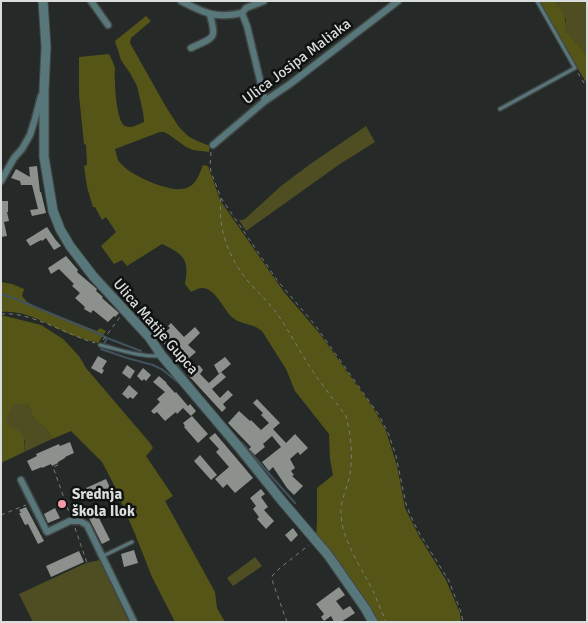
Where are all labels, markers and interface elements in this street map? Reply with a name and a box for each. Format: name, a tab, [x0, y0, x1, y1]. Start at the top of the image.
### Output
street label: Ulica Josipa Maliaka	[239, 15, 355, 109]
street label: Ulica Matije Gupca	[109, 275, 201, 379]
place label: Srednja škola Ilok	[72, 486, 135, 521]
marker: Srednja škola Ilok	[56, 498, 68, 510]

